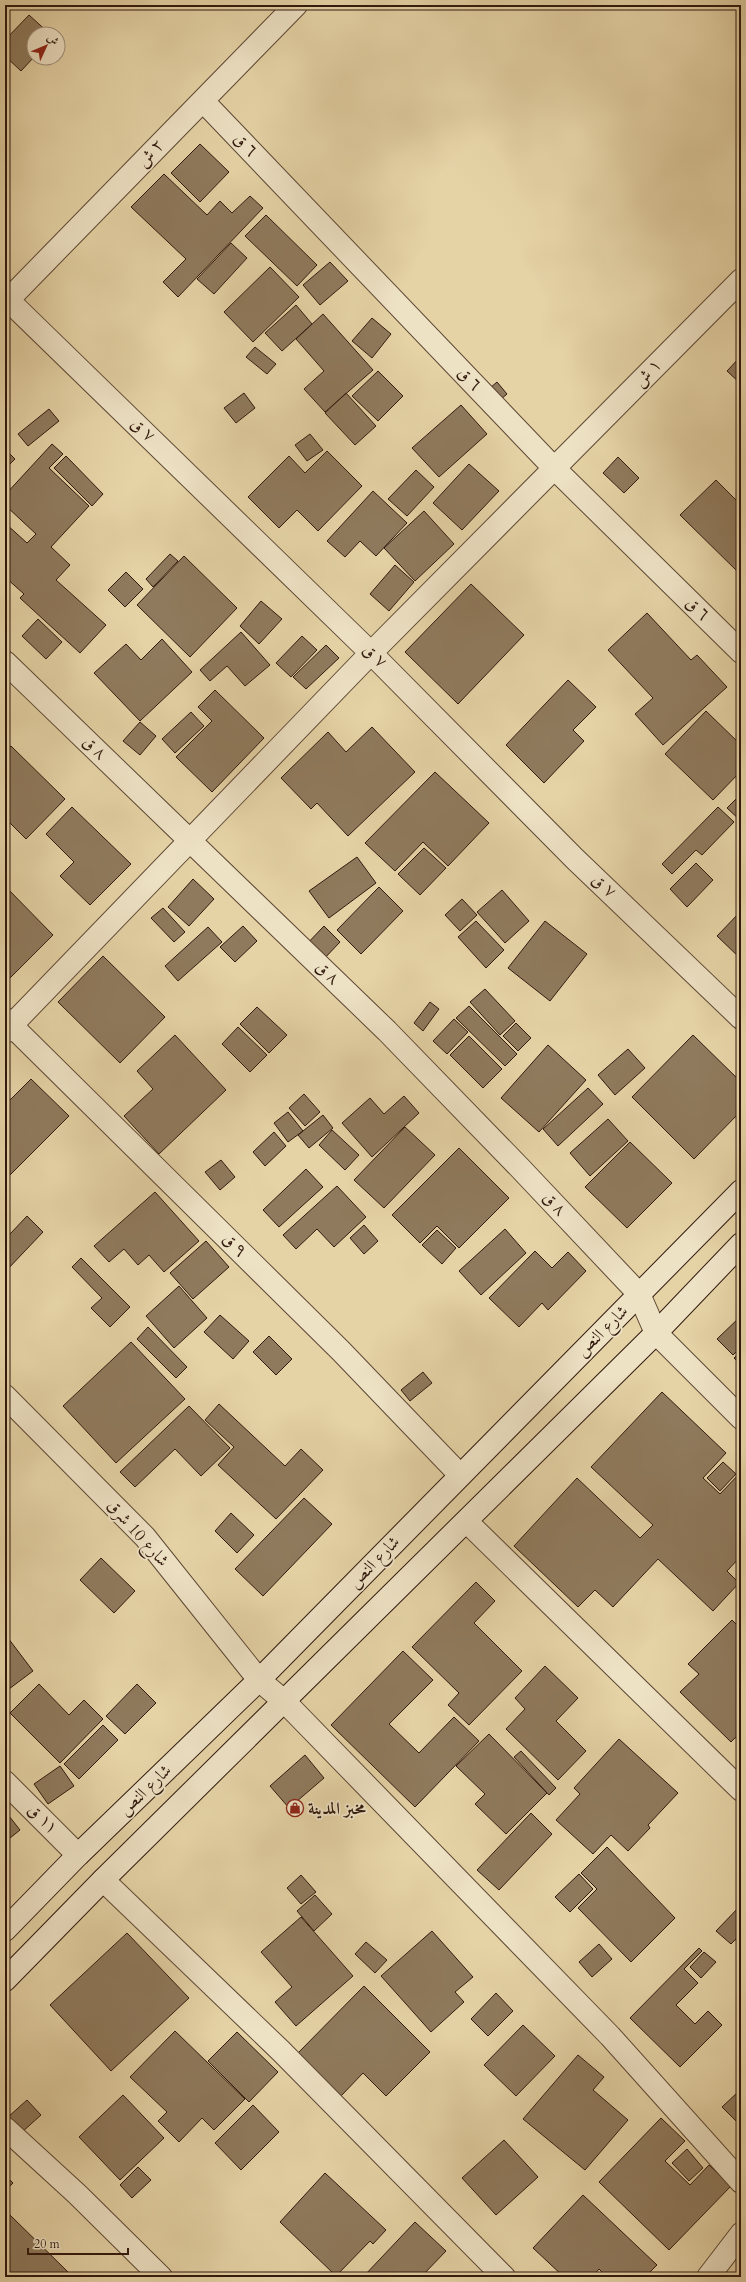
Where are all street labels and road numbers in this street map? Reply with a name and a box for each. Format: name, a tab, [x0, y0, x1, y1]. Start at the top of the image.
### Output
street label: ٦ ق	[228, 128, 262, 162]
street label: ٢ ش	[132, 135, 170, 173]
street label: ١ ش	[629, 355, 667, 393]
street label: ٦ ق	[452, 362, 486, 396]
street label: ٧ ق	[125, 413, 159, 447]
street label: ٦ ق	[680, 592, 714, 626]
street label: ٧ ق	[357, 639, 391, 673]
street label: ٨ ق	[77, 731, 111, 765]
street label: ٧ ق	[586, 869, 620, 903]
street label: ٨ ق	[310, 956, 344, 990]
street label: ٨ ق	[537, 1187, 571, 1221]
street label: ٩ ق	[217, 1228, 251, 1262]
street label: شارع النص	[571, 1300, 635, 1364]
street label: شارع 10 شرق	[100, 1494, 174, 1573]
street label: شارع النص	[343, 1531, 406, 1595]
street label: شارع النص	[114, 1759, 178, 1822]
street label: ١١ ق	[22, 1799, 62, 1839]

